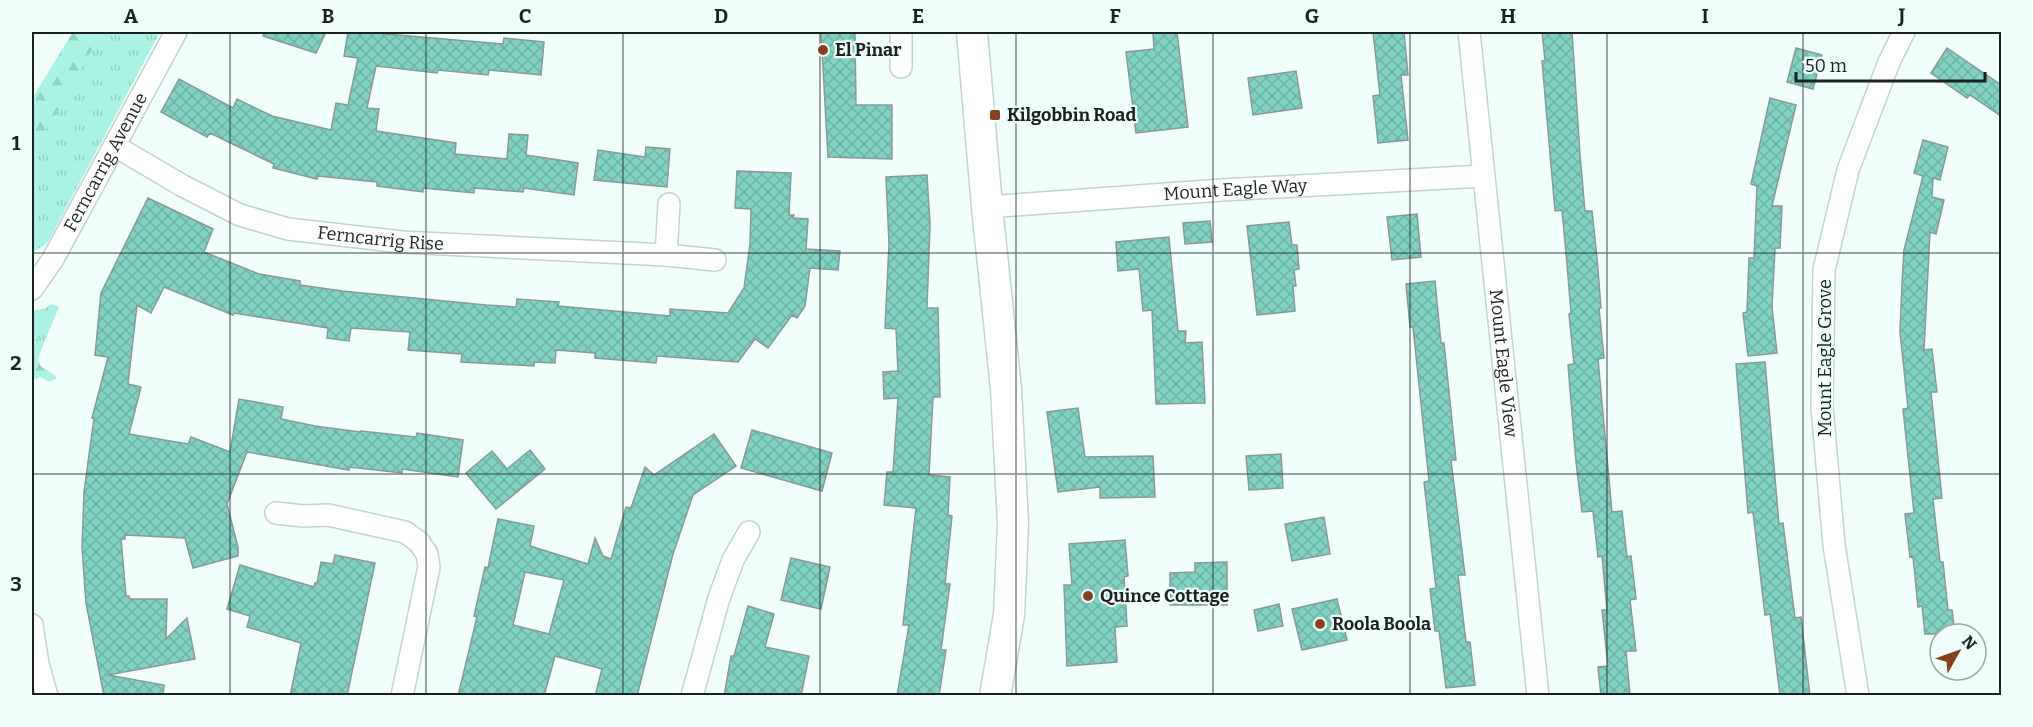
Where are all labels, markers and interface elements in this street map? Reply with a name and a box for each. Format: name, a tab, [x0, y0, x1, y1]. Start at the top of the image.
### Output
text: A	[124, 4, 139, 28]
text: B	[322, 4, 335, 28]
text: C	[519, 4, 531, 28]
text: D	[714, 4, 728, 28]
text: E	[912, 4, 924, 28]
text: F	[1109, 4, 1121, 28]
text: G	[1305, 4, 1319, 28]
text: H	[1500, 4, 1516, 28]
text: I	[1701, 4, 1709, 28]
text: J	[1898, 4, 1906, 28]
place label: El Pinar	[835, 39, 902, 61]
marker: El Pinar	[816, 43, 830, 57]
scale bar	[1796, 45, 1985, 83]
text: 50 m	[1805, 55, 1847, 77]
street label: Ferncarrig Avenue	[59, 89, 152, 235]
place label: Kilgobbin Road	[1007, 104, 1136, 126]
marker: Kilgobbin Road	[988, 108, 1002, 122]
text: 1	[12, 131, 21, 155]
street label: Mount Eagle Way	[1163, 174, 1308, 205]
street label: Ferncarrig Rise	[316, 221, 444, 255]
street label: Mount Eagle Grove	[1814, 279, 1836, 437]
street label: Mount Eagle View	[1485, 288, 1522, 439]
text: 2	[10, 351, 22, 375]
text: 3	[10, 572, 22, 596]
place label: Quince Cottage	[1100, 585, 1230, 607]
marker: Quince Cottage	[1081, 589, 1095, 603]
place label: Roola Boola	[1332, 613, 1431, 635]
marker: Roola Boola	[1313, 617, 1327, 631]
north arrow	[1928, 622, 1988, 682]
text: N	[1958, 632, 1980, 654]

